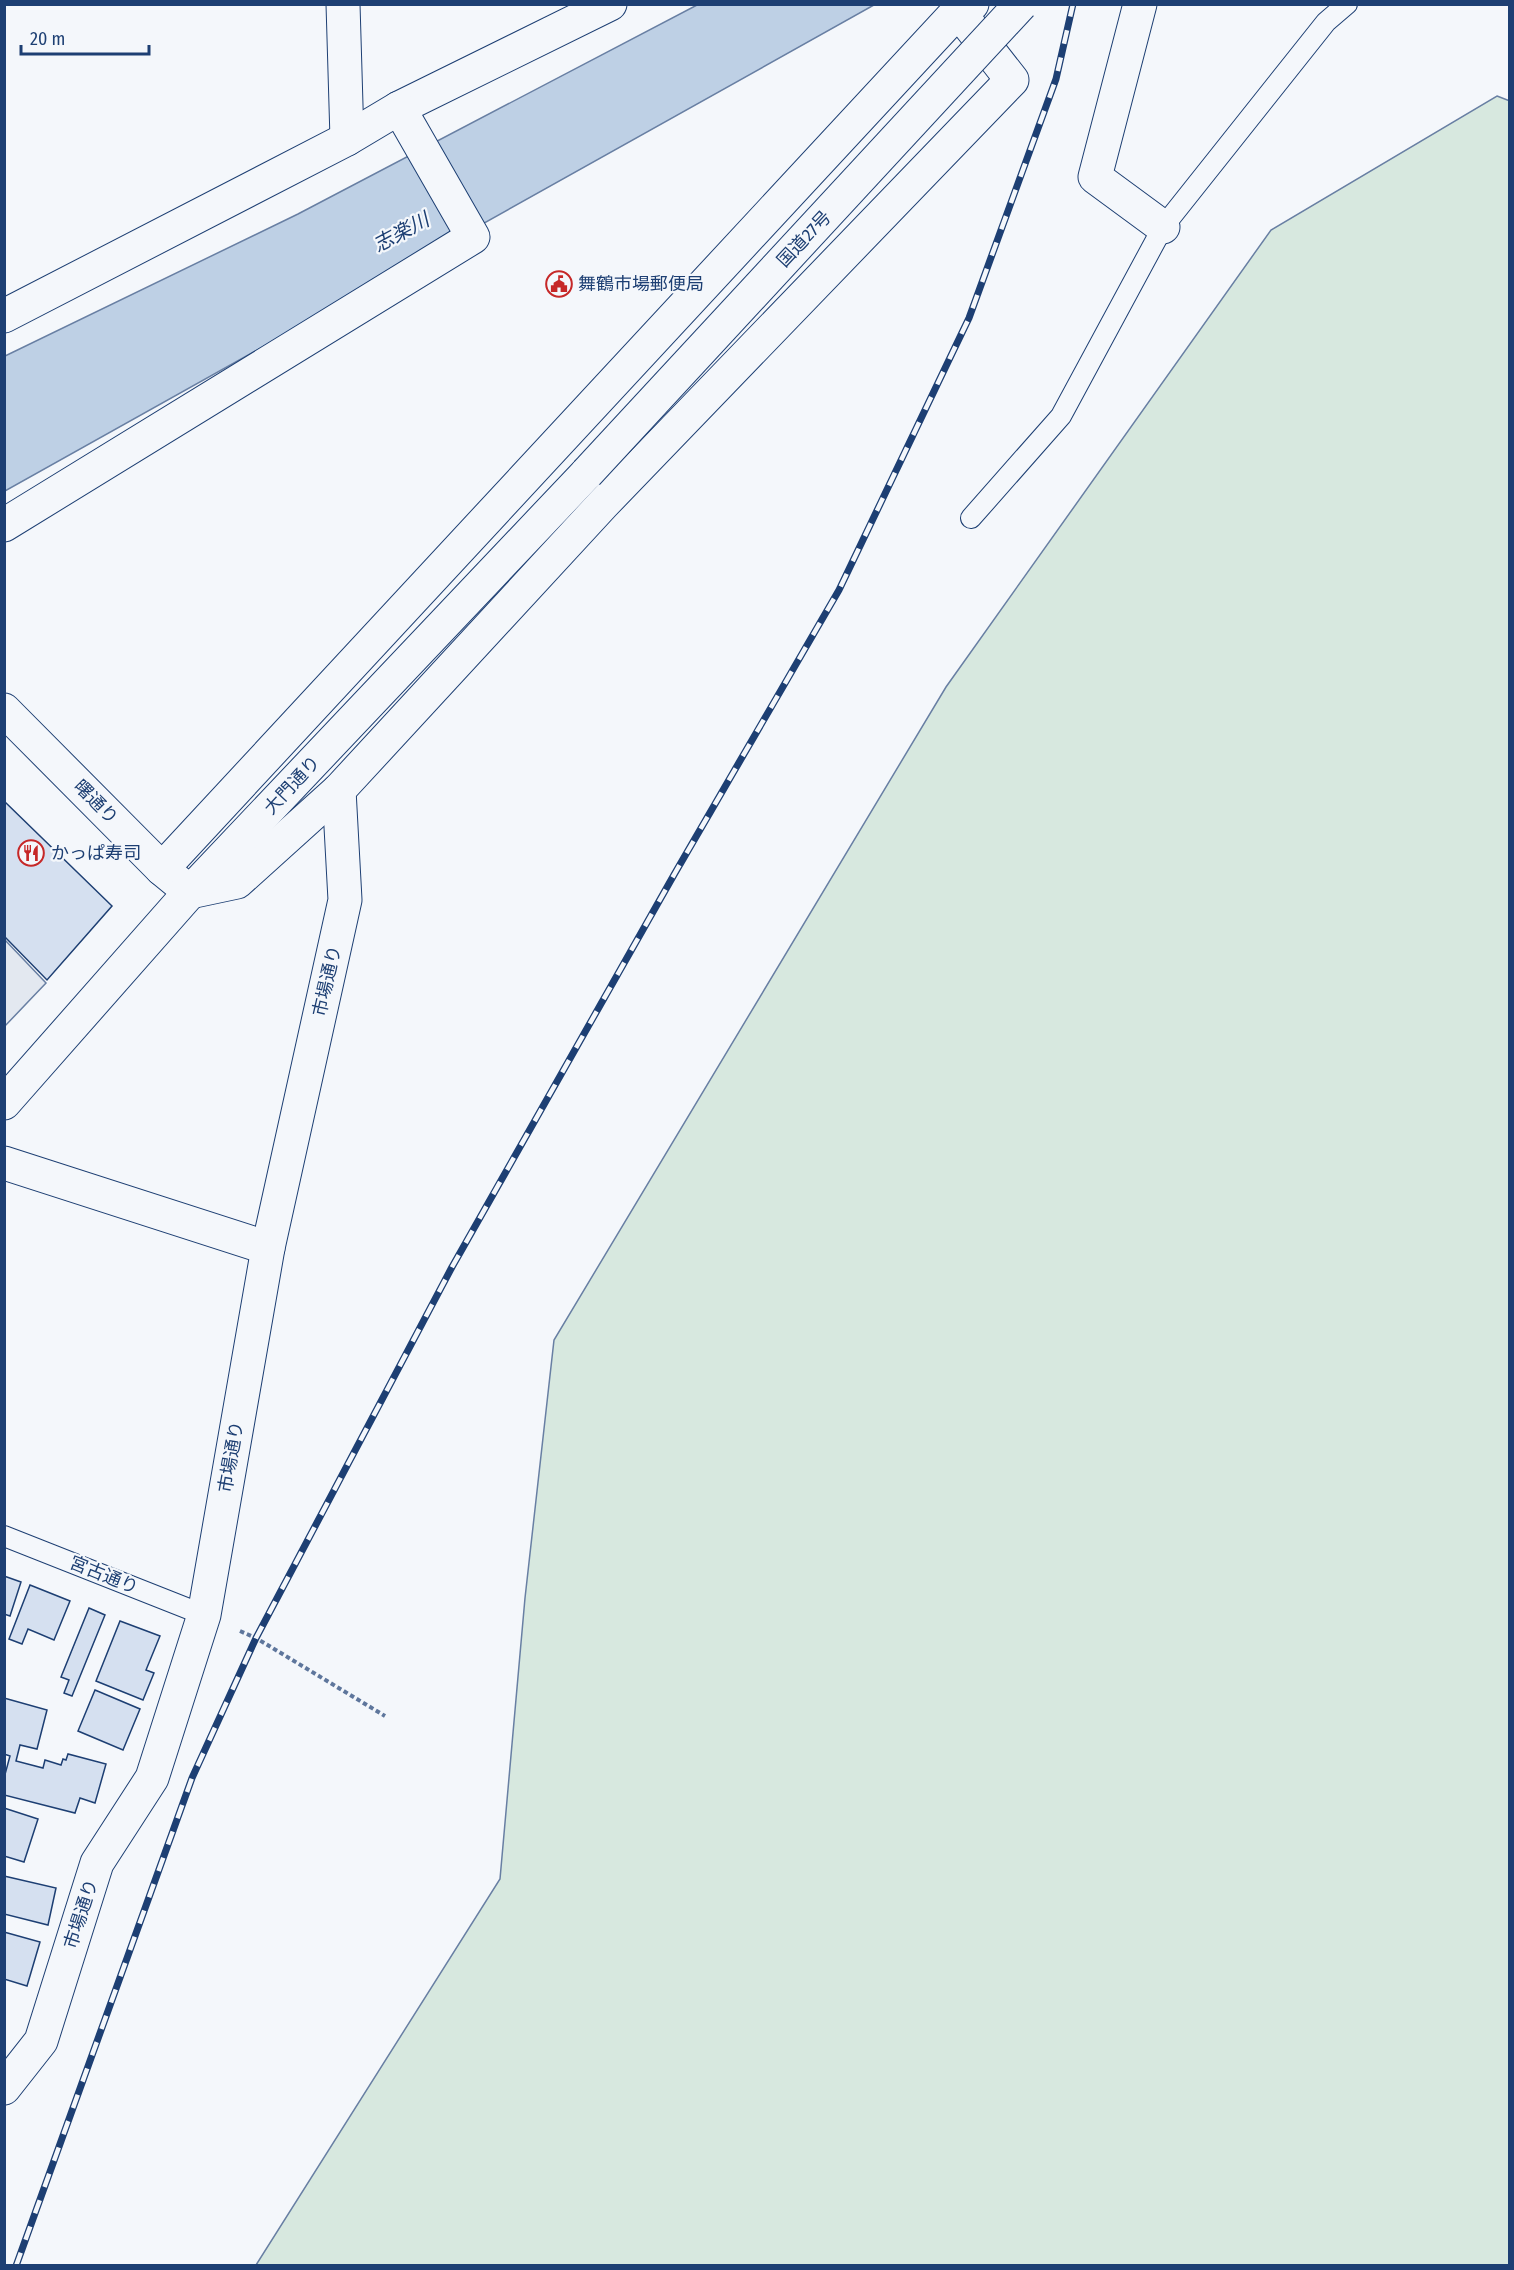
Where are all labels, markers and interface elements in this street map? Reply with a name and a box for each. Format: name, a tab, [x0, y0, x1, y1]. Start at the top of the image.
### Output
scale bar	[21, 18, 148, 56]
text: 20 m	[30, 28, 65, 50]
water label: 志楽川	[369, 206, 435, 257]
street label: 国道27号	[772, 206, 836, 272]
public building icon: 舞鶴市場郵便局	[544, 269, 574, 299]
place label: 舞鶴市場郵便局	[578, 273, 704, 295]
street label: 大門通り	[259, 751, 325, 819]
street label: 曙通り	[69, 775, 123, 829]
restaurant icon: かっぱ寿司	[16, 838, 46, 868]
place label: かっぱ寿司	[51, 842, 141, 864]
street label: 市場通り	[308, 943, 346, 1019]
street label: 市場通り	[214, 1420, 248, 1494]
street label: 宮古通り	[67, 1551, 141, 1599]
street label: 市場通り	[59, 1876, 103, 1952]

